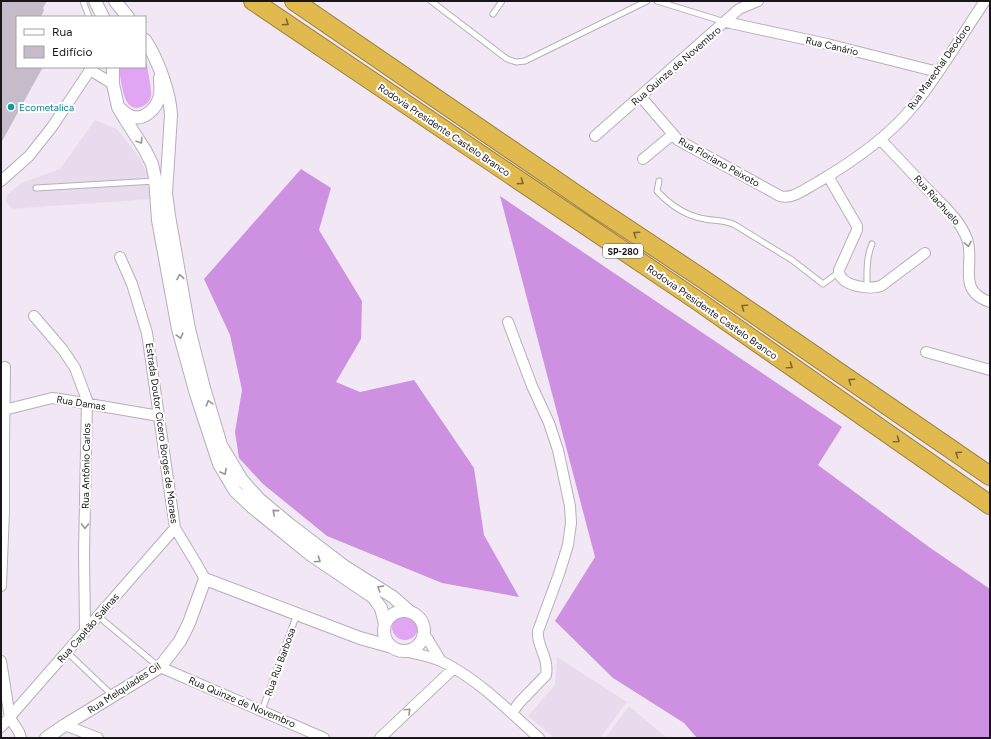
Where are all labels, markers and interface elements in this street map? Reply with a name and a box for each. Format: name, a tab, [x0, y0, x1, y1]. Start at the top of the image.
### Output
legend	[16, 16, 146, 68]
one-way arrow	[281, 18, 288, 25]
street label: Rua Marechal Deodoro	[905, 22, 974, 112]
street label: Rua Quinze de Novembro	[628, 23, 724, 109]
text: Rua	[52, 25, 72, 39]
street label: Rua Canário	[804, 34, 860, 58]
text: Edifício	[52, 45, 92, 59]
street label: Rodovia Presidente Castelo Branco	[375, 81, 513, 179]
place label: Ecometalica	[19, 101, 74, 114]
marker: Ecometalica	[6, 102, 16, 112]
street label: Rua Floriano Peixoto	[676, 134, 762, 190]
one-way arrow	[135, 137, 142, 144]
street label: Rua Riachuelo	[911, 172, 963, 228]
one-way arrow	[517, 177, 524, 185]
one-way arrow	[633, 231, 640, 239]
one-way arrow	[963, 240, 971, 247]
road number: SP-280	[603, 244, 643, 258]
street label: Rodovia Presidente Castelo Branco	[644, 262, 780, 362]
one-way arrow	[176, 274, 185, 280]
one-way arrow	[741, 305, 748, 312]
one-way arrow	[175, 332, 184, 339]
street label: Estrada Doutor Cícero Borges de Moraes	[143, 342, 181, 525]
one-way arrow	[786, 361, 793, 369]
one-way arrow	[848, 379, 855, 386]
street label: Rua Damas	[55, 393, 107, 413]
one-way arrow	[205, 400, 213, 407]
street label: Rua Antônio Carlos	[79, 423, 93, 509]
one-way arrow	[893, 435, 900, 443]
one-way arrow	[955, 452, 962, 459]
one-way arrow	[219, 468, 226, 476]
one-way arrow	[272, 509, 279, 516]
one-way arrow	[80, 523, 89, 529]
one-way arrow	[314, 555, 321, 563]
one-way arrow	[377, 586, 384, 593]
street label: Rua Capitão Salinas	[54, 590, 122, 666]
street label: Rua Rui Barbosa	[262, 626, 298, 698]
street label: Rua Melquíades Gil	[85, 659, 163, 717]
street label: Rua Quinze de Novembro	[187, 674, 298, 730]
one-way arrow	[403, 708, 411, 716]

